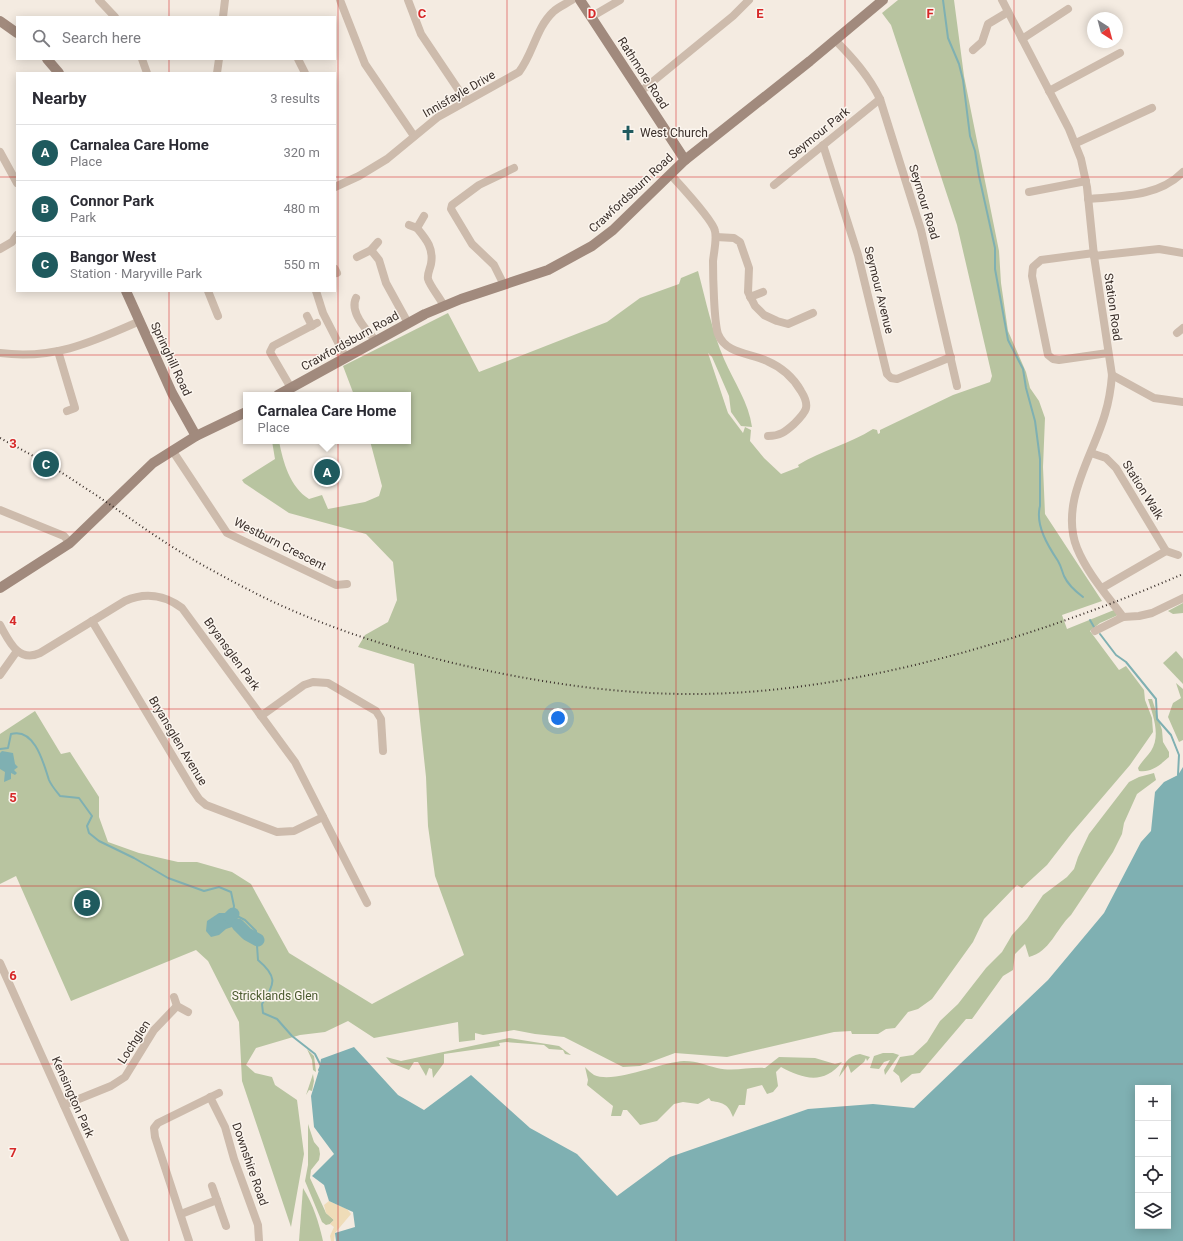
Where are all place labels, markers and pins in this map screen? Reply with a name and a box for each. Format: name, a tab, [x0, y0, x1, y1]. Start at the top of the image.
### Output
church icon: West Church	[619, 124, 637, 142]
place label: West Church	[640, 126, 708, 140]
pin: C	[33, 449, 59, 479]
pin: A	[314, 457, 340, 487]
pin: B	[74, 888, 100, 918]

